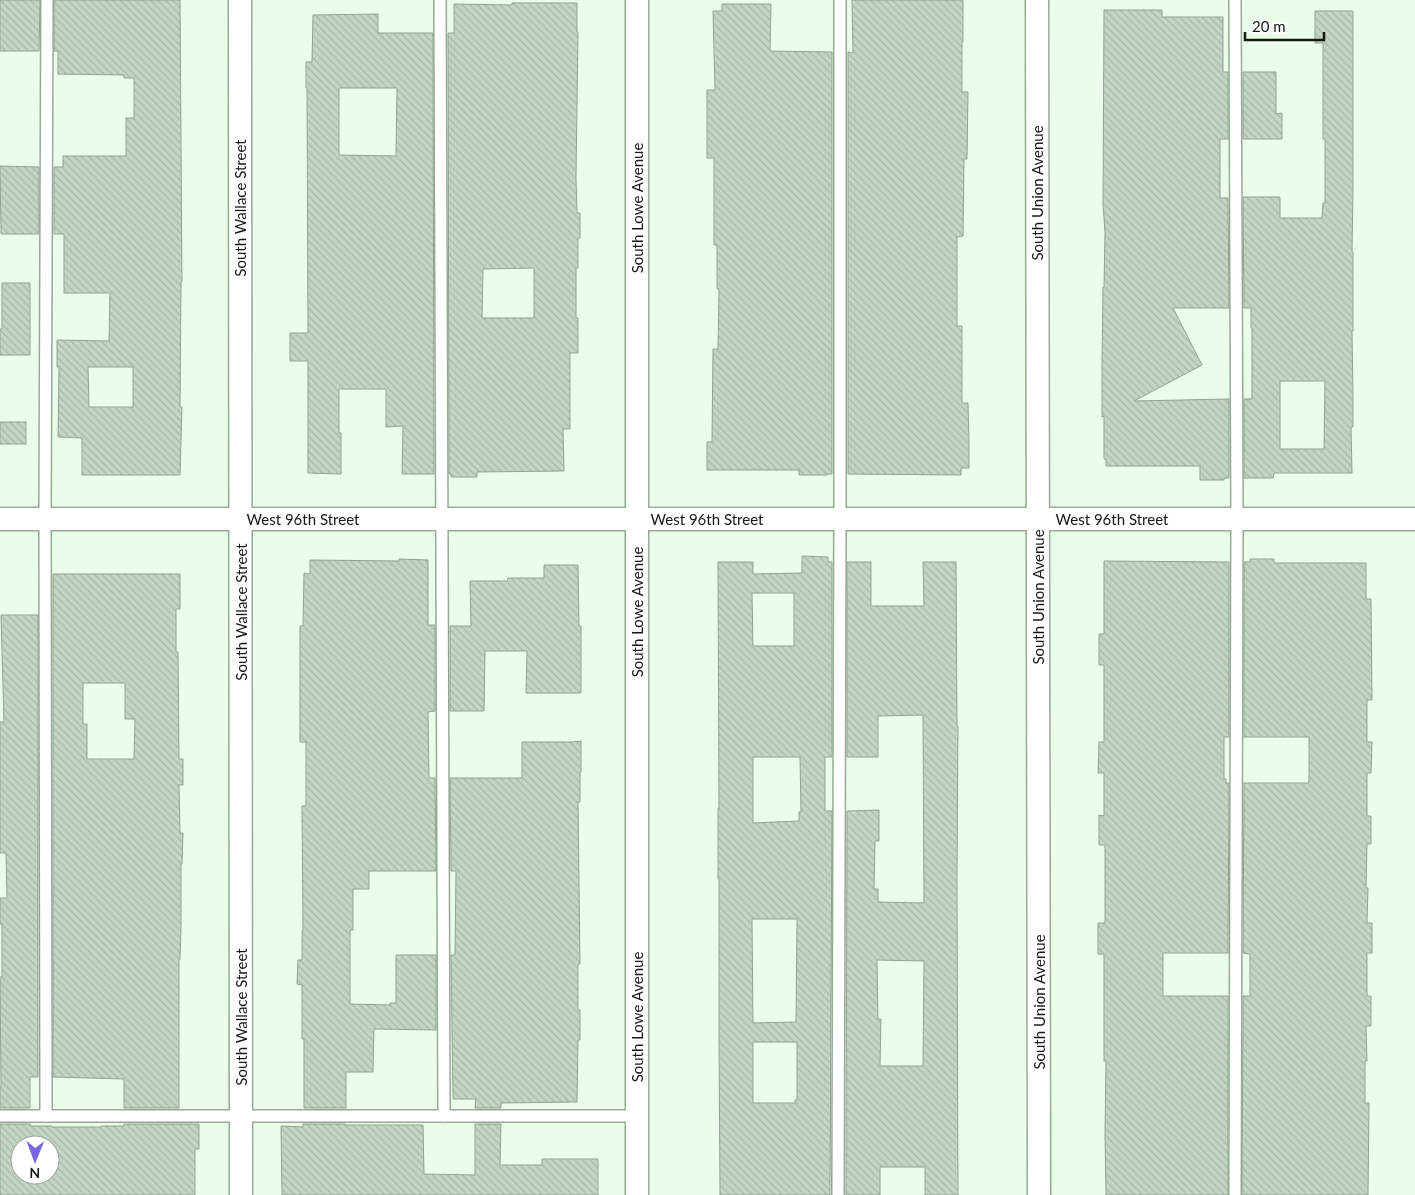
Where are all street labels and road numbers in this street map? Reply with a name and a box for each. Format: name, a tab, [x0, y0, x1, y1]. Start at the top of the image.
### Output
street label: South Union Avenue	[1028, 125, 1046, 261]
street label: South Wallace Street	[231, 139, 249, 277]
street label: South Lowe Avenue	[628, 143, 646, 273]
street label: West 96th Street	[247, 510, 360, 528]
street label: West 96th Street	[651, 510, 764, 528]
street label: West 96th Street	[1056, 510, 1169, 528]
street label: South Union Avenue	[1029, 529, 1047, 665]
street label: South Wallace Street	[232, 543, 250, 681]
street label: South Lowe Avenue	[628, 547, 646, 677]
street label: South Union Avenue	[1030, 934, 1048, 1070]
street label: South Wallace Street	[232, 948, 250, 1086]
street label: South Lowe Avenue	[628, 952, 646, 1082]

